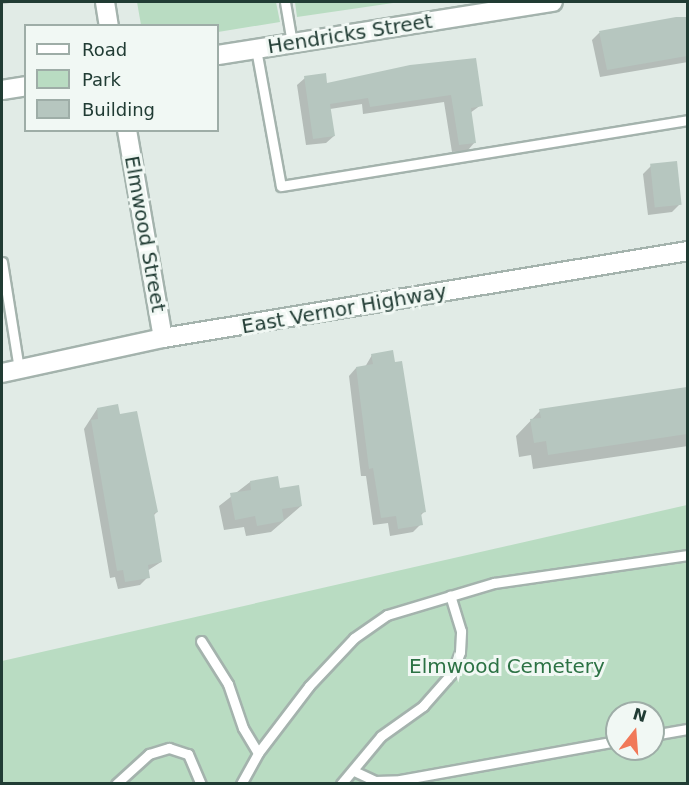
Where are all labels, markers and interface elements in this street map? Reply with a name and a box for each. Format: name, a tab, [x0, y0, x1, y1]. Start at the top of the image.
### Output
street label: Hendricks Street	[266, 9, 434, 59]
legend	[24, 24, 219, 132]
text: Road	[82, 39, 127, 60]
text: Park	[82, 69, 121, 90]
text: Building	[82, 99, 155, 120]
street label: Elmwood Street	[119, 154, 171, 314]
street label: East Vernor Highway	[240, 279, 448, 339]
park label: Elmwood Cemetery	[409, 654, 605, 678]
north arrow	[605, 701, 665, 761]
text: N	[631, 704, 649, 726]

